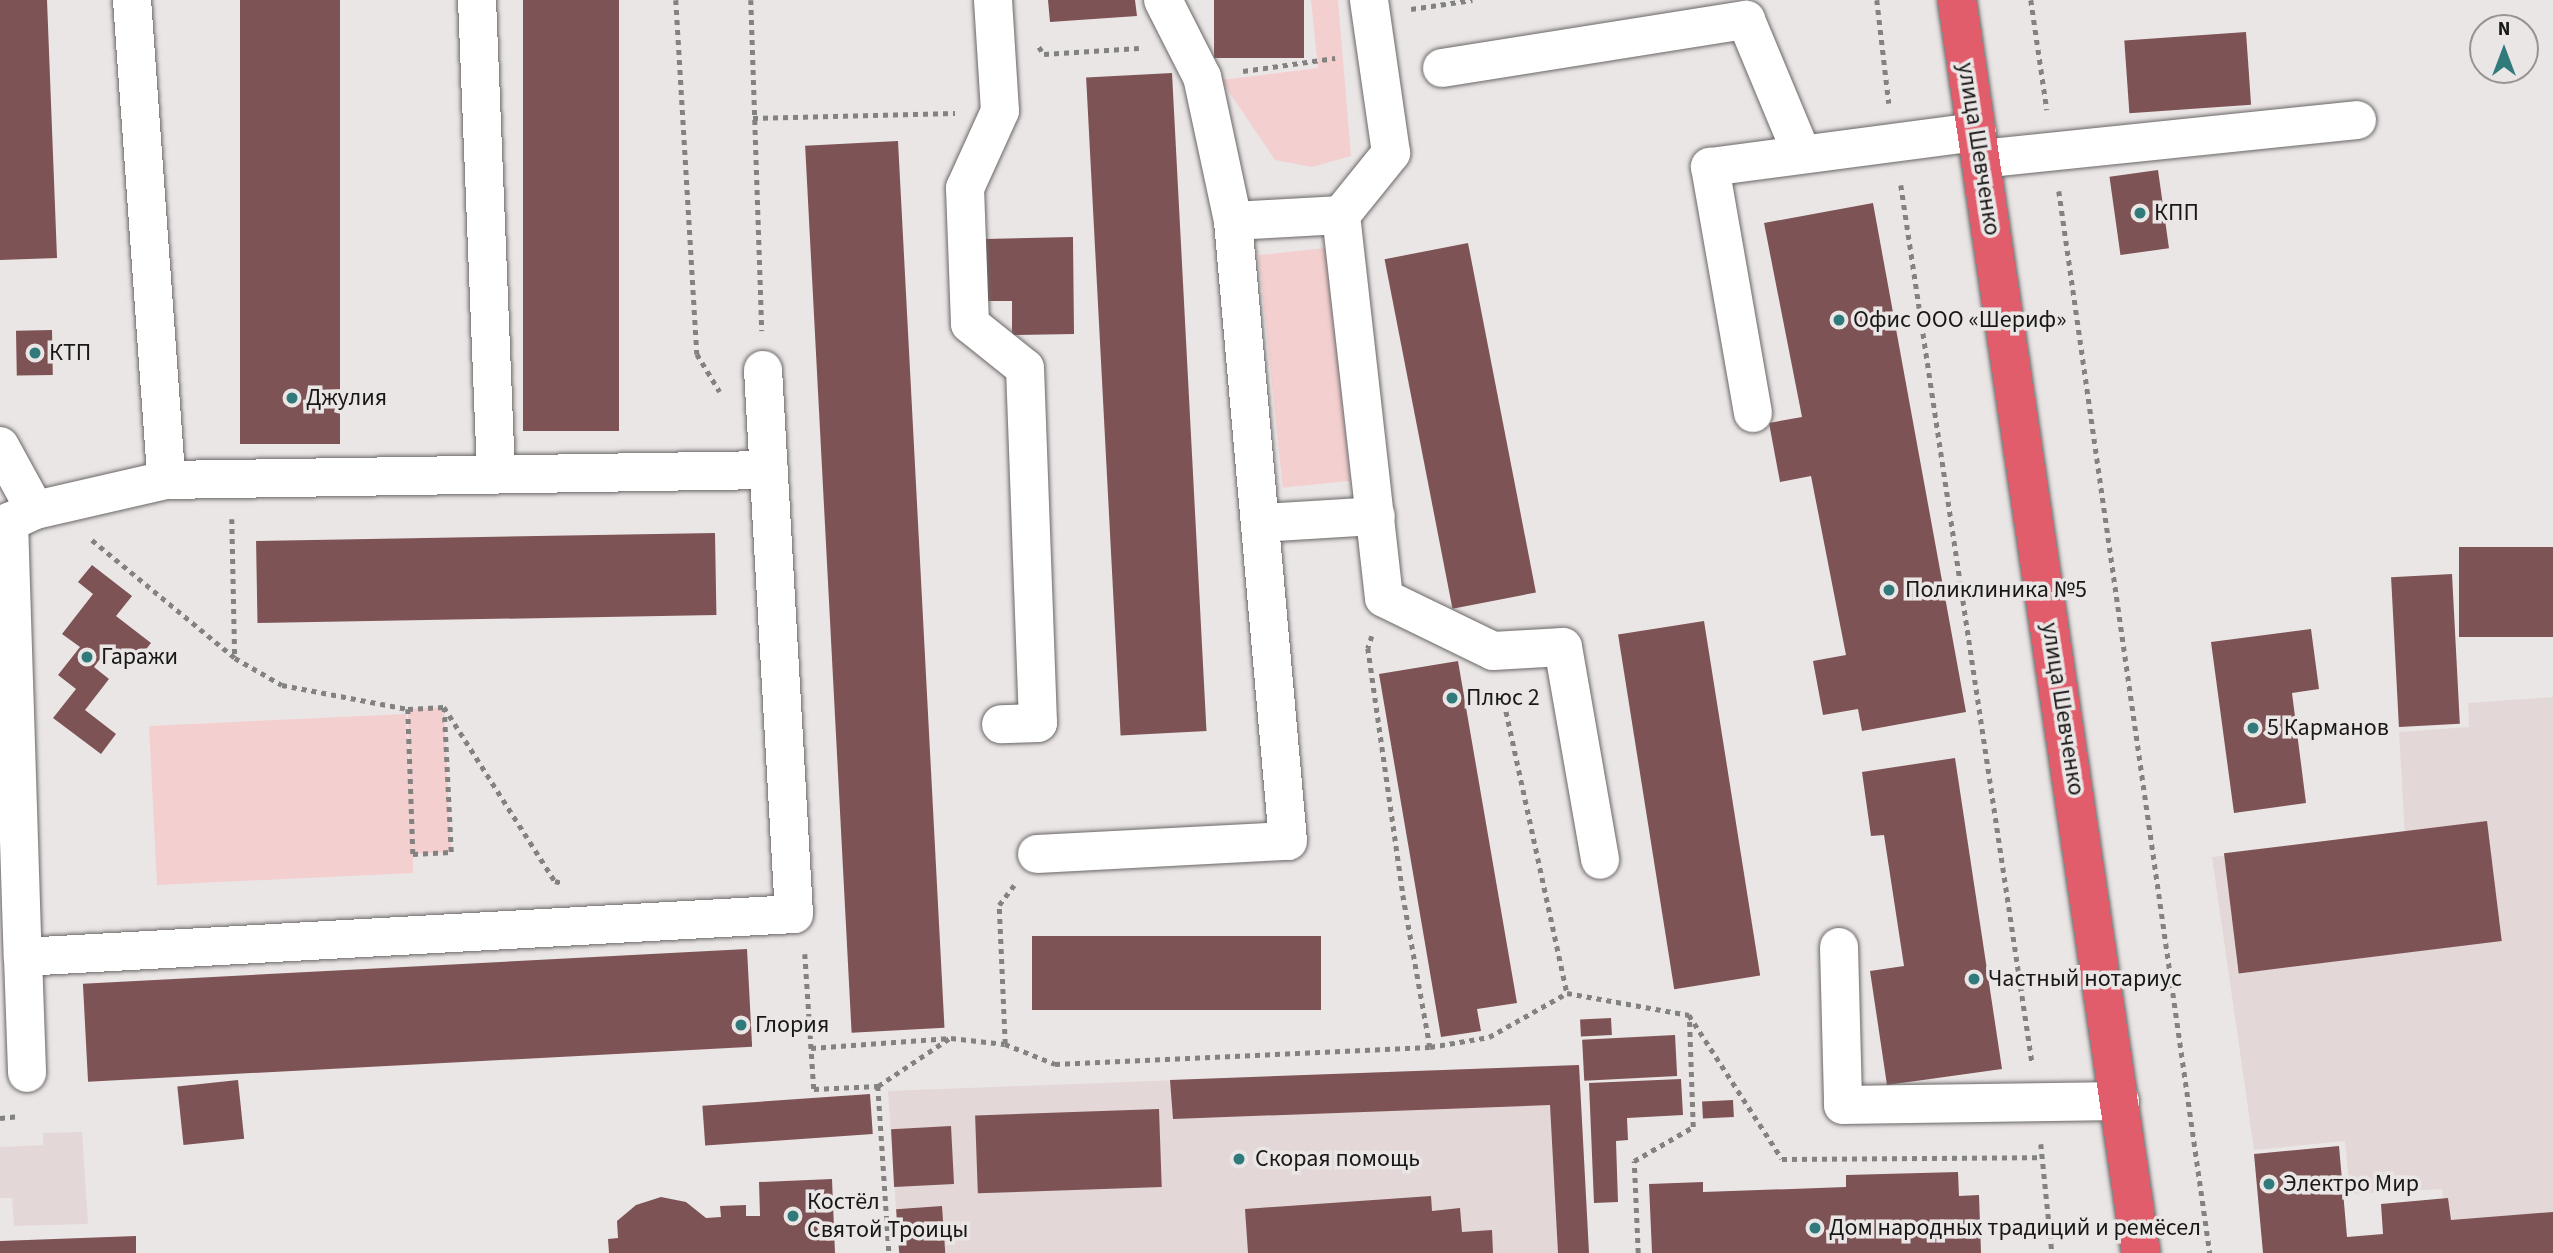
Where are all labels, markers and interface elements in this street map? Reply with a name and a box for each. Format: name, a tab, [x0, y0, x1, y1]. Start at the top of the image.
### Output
north arrow	[2469, 14, 2539, 84]
text: N	[2498, 16, 2510, 43]
street label: улица Шевченко	[1951, 60, 2007, 238]
place label: КПП	[2154, 199, 2199, 227]
marker: КПП	[2132, 205, 2148, 221]
place label: Офис ООО «Шериф»	[1853, 306, 2067, 334]
marker: Офис ООО «Шериф»	[1831, 312, 1847, 328]
place label: КТП	[49, 339, 91, 367]
marker: КТП	[27, 345, 43, 361]
place label: Джулия	[306, 384, 387, 412]
marker: Джулия	[284, 390, 300, 406]
place label: Поликлиника №5	[1905, 576, 2087, 604]
marker: Поликлиника №5	[1879, 580, 1899, 600]
street label: улица Шевченко	[2035, 620, 2091, 798]
place label: Гаражи	[101, 643, 178, 671]
marker: Гаражи	[79, 649, 95, 665]
place label: Плюс 2	[1466, 684, 1540, 712]
marker: Плюс 2	[1444, 690, 1460, 706]
place label: 5 Карманов	[2267, 714, 2389, 742]
marker: 5 Карманов	[2245, 720, 2261, 736]
place label: Частный нотариус	[1988, 965, 2182, 993]
marker: Частный нотариус	[1966, 971, 1982, 987]
place label: Глория	[755, 1011, 829, 1039]
marker: Глория	[733, 1017, 749, 1033]
place label: Скорая помощь	[1255, 1145, 1420, 1173]
marker: Скорая помощь	[1229, 1149, 1249, 1169]
place label: Электро Мир	[2283, 1170, 2419, 1198]
marker: Электро Мир	[2261, 1176, 2277, 1192]
place label: Костёл Святой Троицы	[807, 1188, 968, 1244]
marker: Костёл Святой Троицы	[785, 1208, 801, 1224]
place label: Дом народных традиций и ремёсел	[1829, 1214, 2201, 1242]
marker: Дом народных традиций и ремёсел	[1807, 1220, 1823, 1236]

